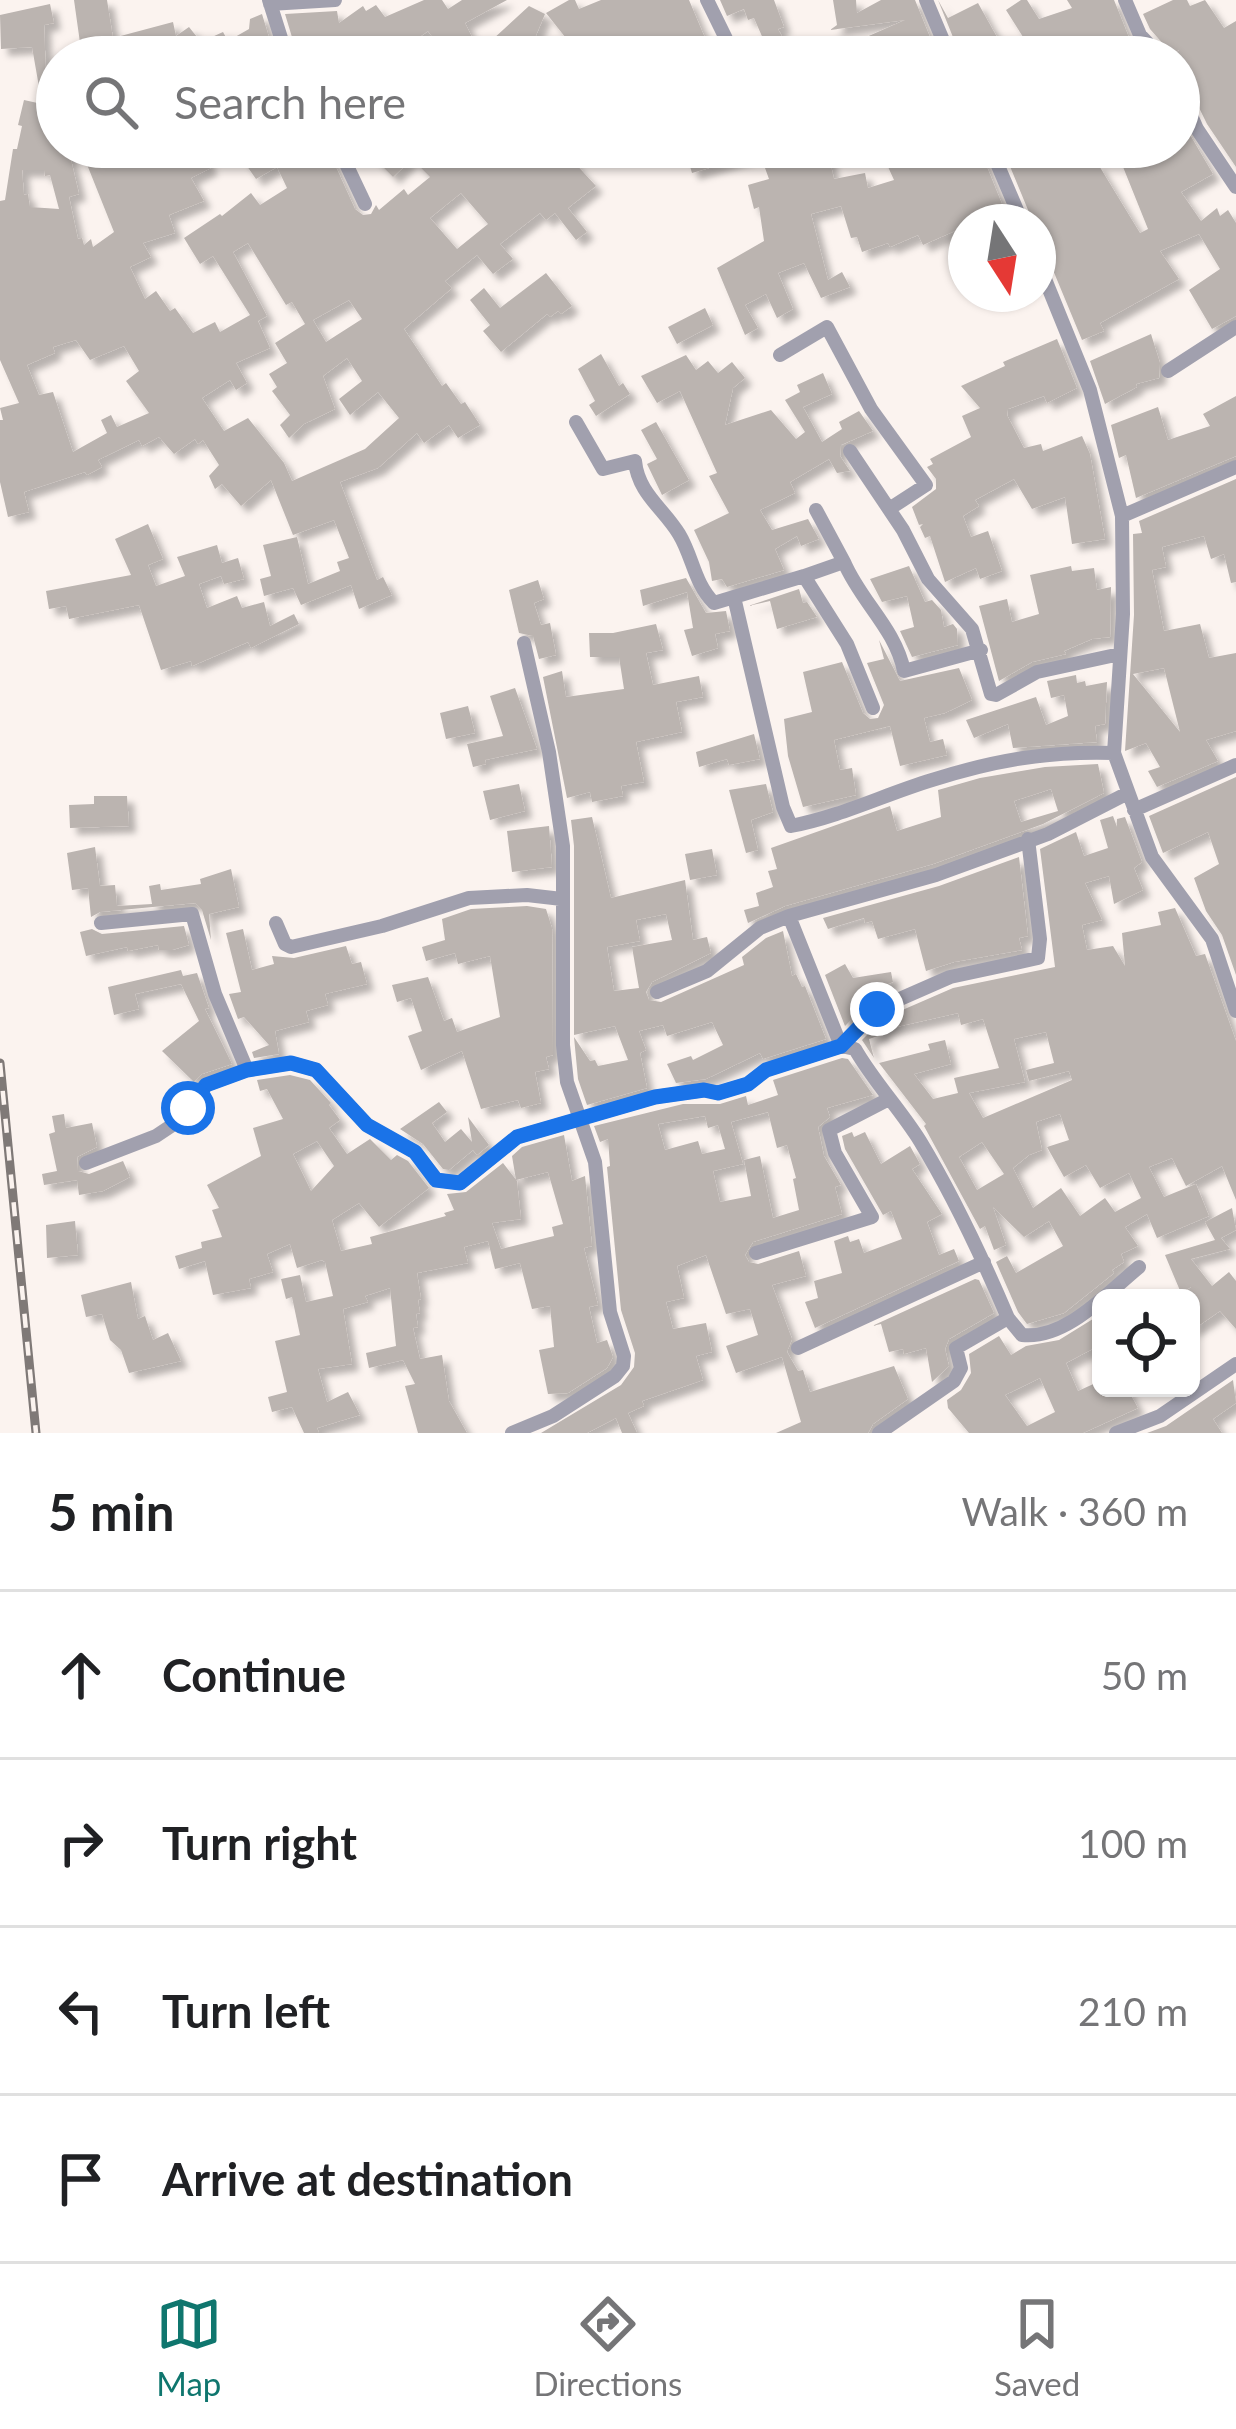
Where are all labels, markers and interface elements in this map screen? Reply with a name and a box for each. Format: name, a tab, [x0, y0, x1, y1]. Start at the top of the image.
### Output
search box	[36, 36, 1200, 168]
icon: search	[78, 69, 144, 135]
text: Search here	[174, 75, 406, 129]
north arrow	[948, 204, 1056, 312]
route end	[850, 982, 904, 1036]
route start	[161, 1081, 215, 1135]
map controls	[1092, 1289, 1200, 1397]
button: locate	[1092, 1289, 1200, 1397]
text: 5 min	[48, 1481, 174, 1542]
text: Walk · 360 m	[961, 1488, 1188, 1534]
icon: ahead	[48, 1642, 114, 1708]
text: Continue	[162, 1648, 346, 1702]
text: 50 m	[1101, 1652, 1188, 1698]
icon: right	[48, 1810, 114, 1876]
text: Turn right	[162, 1816, 357, 1870]
text: 100 m	[1078, 1820, 1188, 1866]
icon: left	[48, 1978, 114, 2044]
text: Turn left	[162, 1984, 330, 2038]
text: 210 m	[1078, 1988, 1188, 2034]
icon: arrive	[48, 2146, 114, 2212]
text: Arrive at destination	[162, 2152, 573, 2206]
tab: Map	[156, 2291, 222, 2403]
tab: Directions	[533, 2291, 682, 2403]
tab: Saved	[994, 2291, 1080, 2403]

